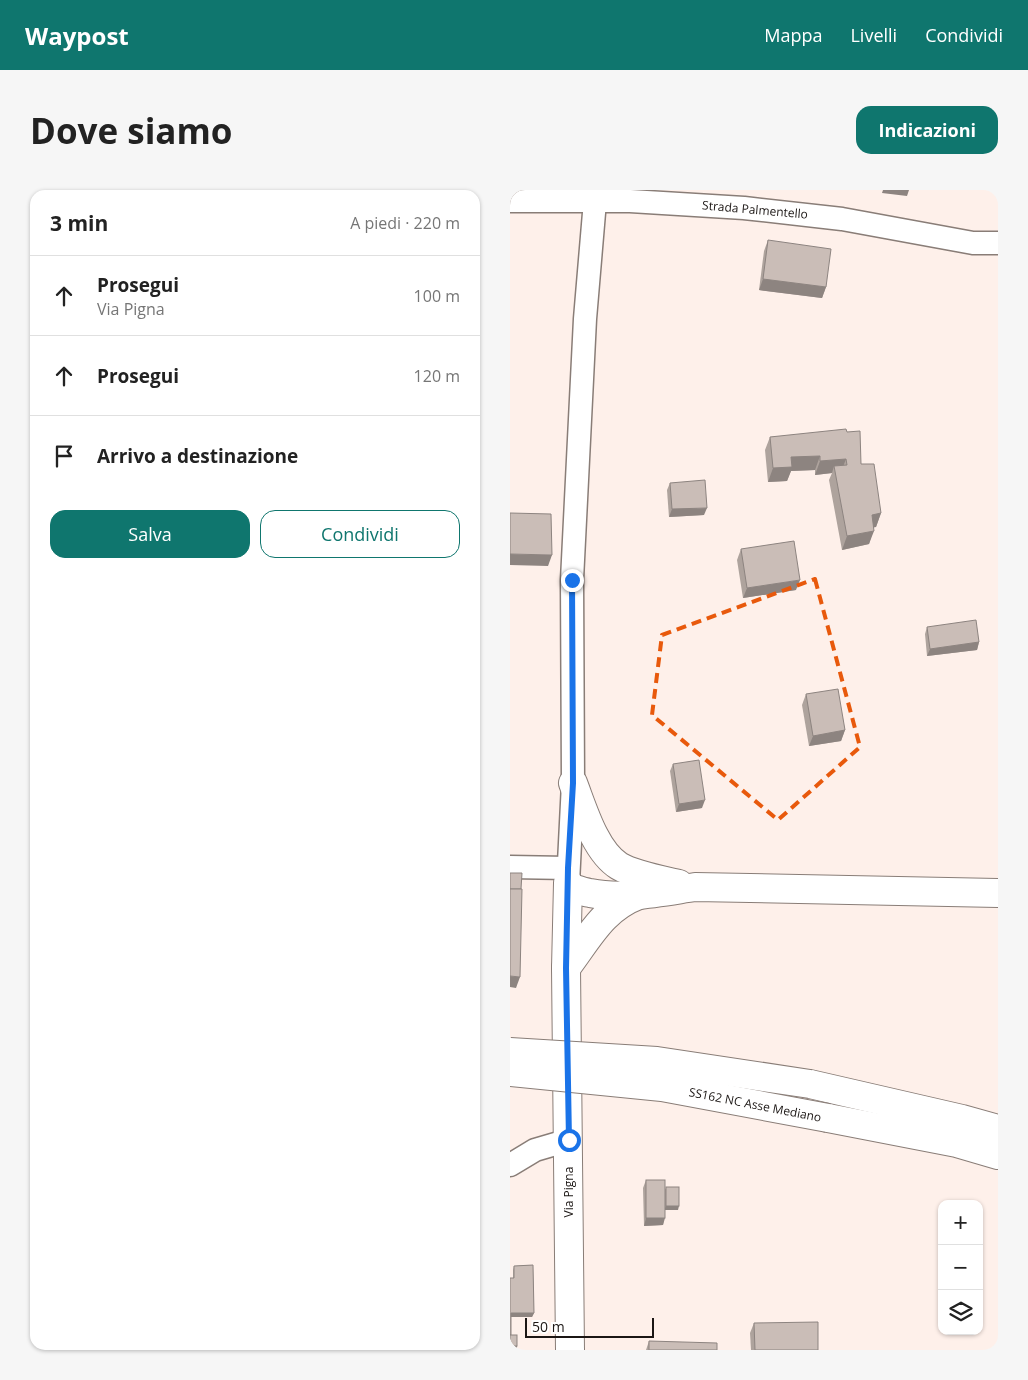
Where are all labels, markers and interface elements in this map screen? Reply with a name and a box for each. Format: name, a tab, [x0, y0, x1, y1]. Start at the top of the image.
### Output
text: Waypost	[25, 19, 129, 52]
text: Mappa	[764, 23, 822, 47]
text: Livelli	[850, 23, 897, 47]
text: Condividi	[925, 23, 1003, 47]
button: Indicazioni	[856, 106, 998, 154]
text: Dove siamo	[30, 107, 233, 154]
street label: Strada Palmentello	[702, 196, 809, 223]
text: 3 min	[50, 209, 108, 237]
text: A piedi · 220 m	[350, 212, 460, 234]
text: Prosegui	[97, 272, 179, 298]
icon: ahead	[50, 282, 78, 310]
text: 100 m	[414, 285, 460, 307]
text: Via Pigna	[97, 298, 165, 320]
icon: ahead	[50, 362, 78, 390]
text: Prosegui	[97, 363, 179, 389]
text: 120 m	[414, 365, 460, 387]
icon: arrive	[50, 442, 78, 470]
text: Arrivo a destinazione	[97, 443, 298, 469]
button: Salva	[50, 510, 250, 558]
button: Condividi	[260, 510, 460, 558]
route end	[561, 569, 584, 592]
street label: SS162 NC Asse Mediano	[687, 1083, 823, 1126]
route start	[558, 1129, 581, 1152]
street label: Via Pigna	[560, 1167, 577, 1217]
map controls	[938, 1200, 983, 1335]
button: +	[938, 1200, 983, 1245]
button: −	[938, 1245, 983, 1290]
button: layers	[938, 1290, 983, 1335]
scale bar	[525, 1315, 654, 1338]
text: 50 m	[532, 1317, 565, 1336]

